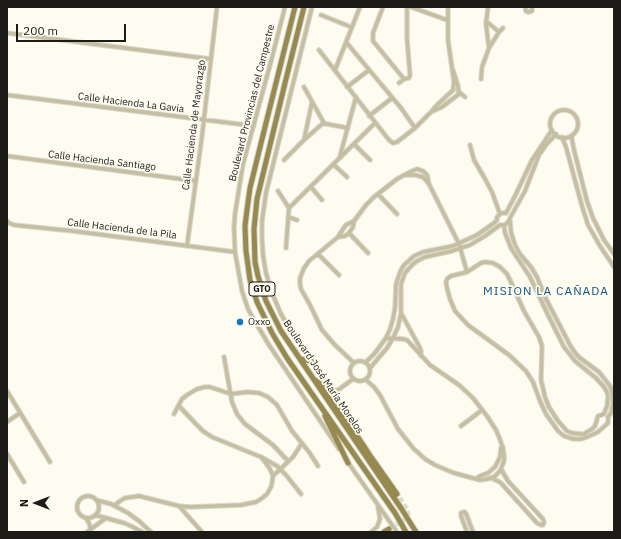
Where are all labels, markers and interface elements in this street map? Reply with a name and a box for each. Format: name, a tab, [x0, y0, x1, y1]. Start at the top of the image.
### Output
scale bar	[18, 16, 128, 42]
text: 200 m	[23, 23, 58, 38]
street label: Boulevard Provincias del Campestre	[227, 23, 277, 183]
street label: Calle Hacienda de Mayorazgo	[180, 59, 208, 191]
street label: Calle Hacienda La Gavia	[77, 91, 185, 115]
street label: Calle Hacienda Santiago	[47, 148, 157, 174]
street label: Calle Hacienda de la Pila	[67, 216, 177, 242]
road number: GTO	[249, 282, 275, 296]
district label: MISION LA CAÑADA	[483, 285, 609, 299]
place label: Oxxo	[248, 316, 271, 328]
marker: Oxxo	[235, 317, 245, 327]
street label: Boulevard José María Morelos	[280, 318, 366, 436]
north arrow	[16, 483, 56, 523]
text: N	[17, 499, 31, 507]

